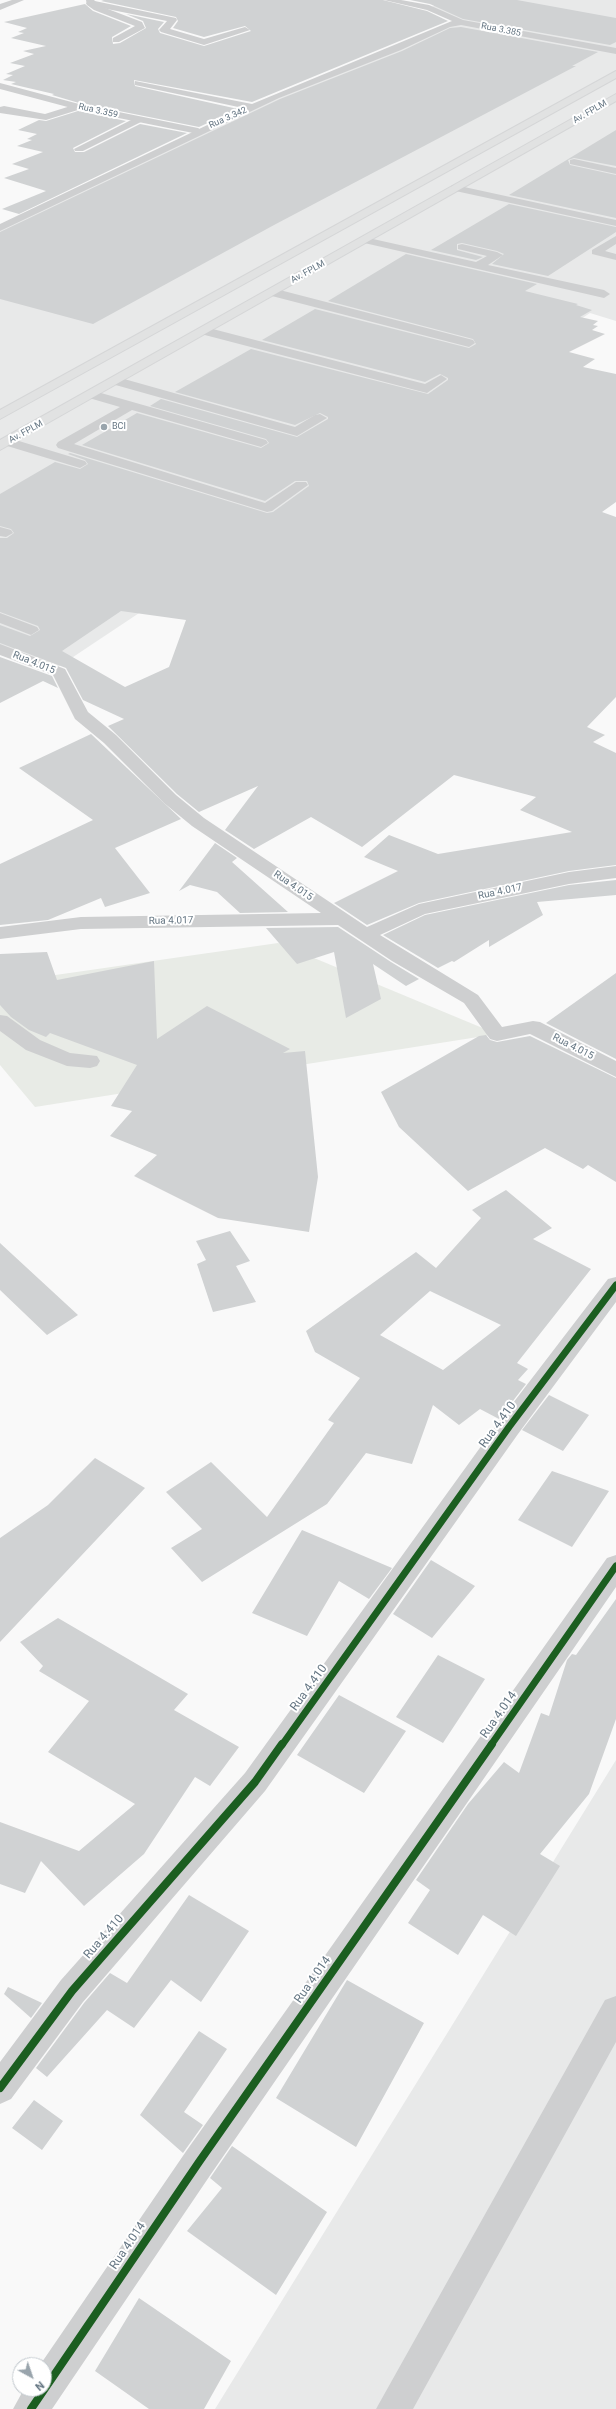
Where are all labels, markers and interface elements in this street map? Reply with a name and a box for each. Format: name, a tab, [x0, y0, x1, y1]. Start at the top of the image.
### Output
street label: Rua 3.385	[480, 21, 522, 39]
street label: Av. FPLM	[571, 98, 609, 126]
street label: Rua 3.359	[77, 101, 119, 121]
street label: Rua 3.342	[207, 105, 249, 131]
street label: Av. FPLM	[289, 258, 327, 286]
street label: Av. FPLM	[7, 418, 45, 446]
marker: BCI	[99, 422, 109, 432]
place label: BCI	[112, 422, 126, 432]
street label: Rua 4.015	[11, 649, 57, 677]
street label: Rua 4.015	[271, 869, 315, 903]
street label: Rua 4.017	[477, 881, 523, 903]
street label: Rua 4.017	[149, 915, 193, 927]
street label: Rua 4.015	[550, 1032, 596, 1062]
street label: Rua 4.410	[476, 1399, 520, 1451]
street label: Rua 4.410	[287, 1662, 331, 1714]
street label: Rua 4.014	[478, 1689, 520, 1741]
street label: Rua 4.410	[81, 1912, 127, 1962]
street label: Rua 4.014	[292, 1954, 334, 2006]
street label: Rua 4.014	[107, 2220, 149, 2272]
north arrow	[12, 2357, 52, 2397]
text: N	[32, 2378, 47, 2393]

